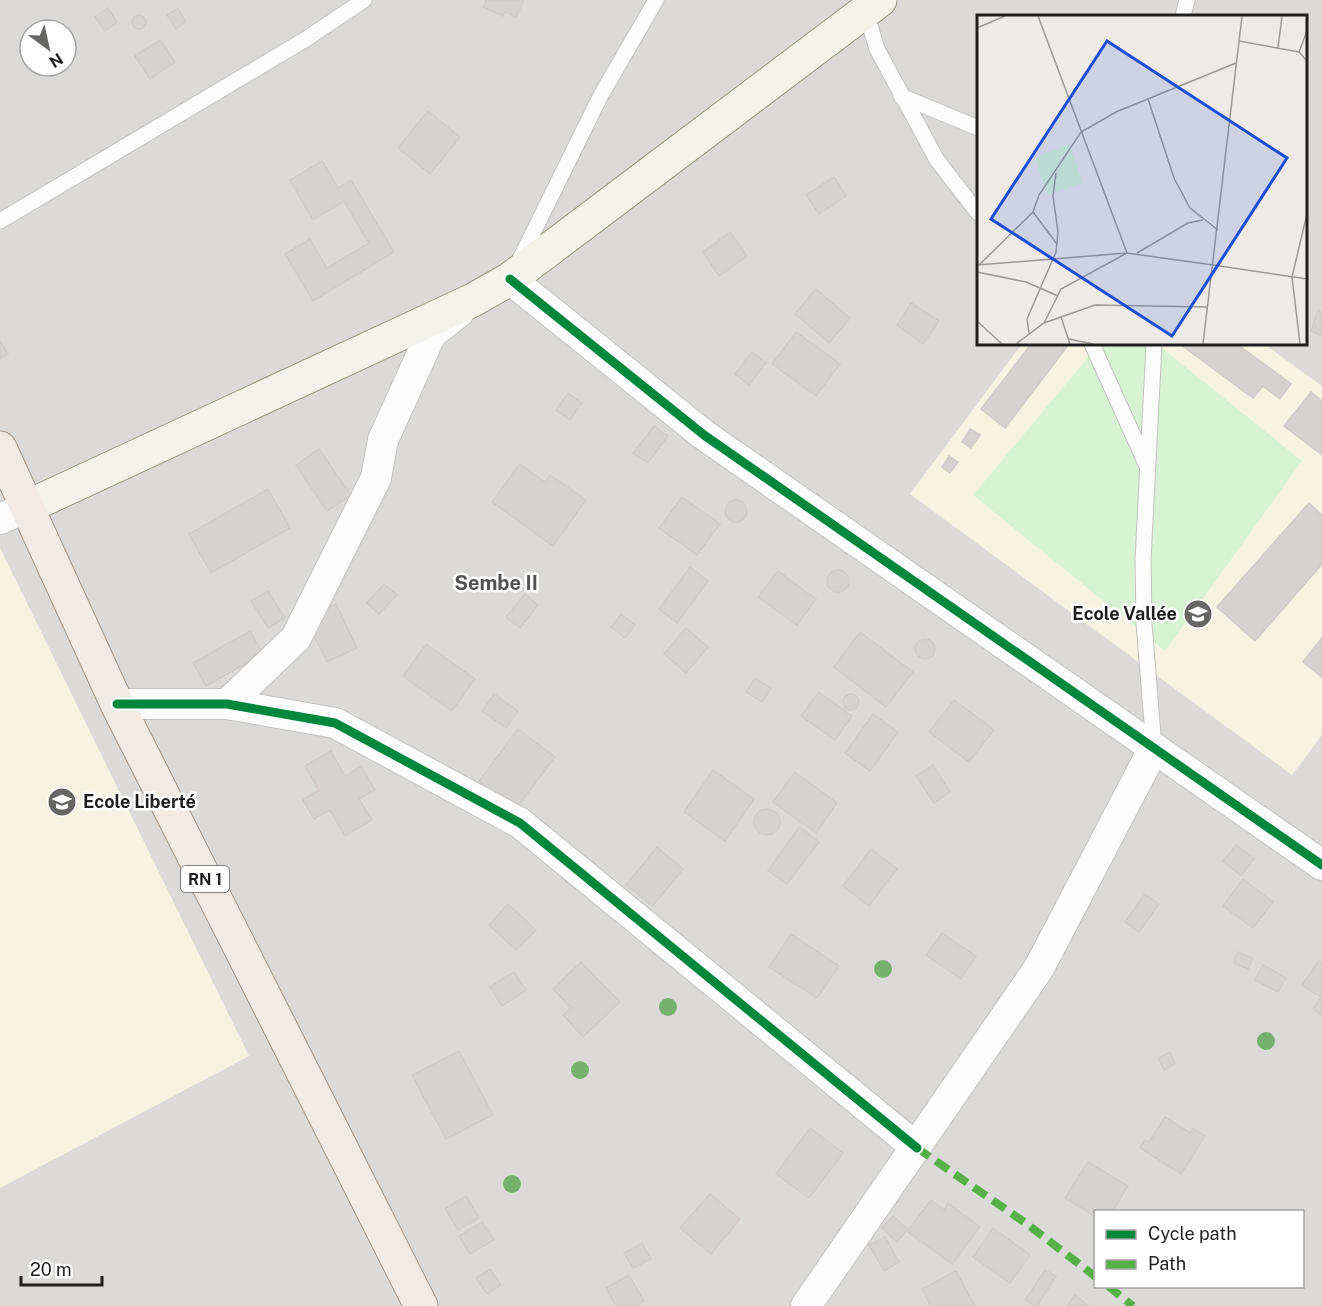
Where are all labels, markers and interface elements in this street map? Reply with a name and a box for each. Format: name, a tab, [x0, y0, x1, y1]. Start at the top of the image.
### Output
inset map	[977, 15, 1307, 345]
north arrow	[18, 18, 78, 78]
text: N	[45, 49, 66, 72]
district label: Sembe II	[454, 571, 538, 595]
school or university icon: Ecole Vallée	[1182, 598, 1214, 630]
place label: Ecole Vallée	[1072, 603, 1177, 624]
school or university icon: Ecole Liberté	[46, 786, 78, 818]
place label: Ecole Liberté	[83, 791, 196, 812]
road number: RN 1	[181, 866, 229, 892]
legend	[1094, 1210, 1304, 1288]
text: Cycle path	[1148, 1223, 1237, 1244]
scale bar	[21, 1249, 102, 1287]
text: Path	[1148, 1253, 1186, 1274]
text: 20 m	[30, 1259, 72, 1280]

